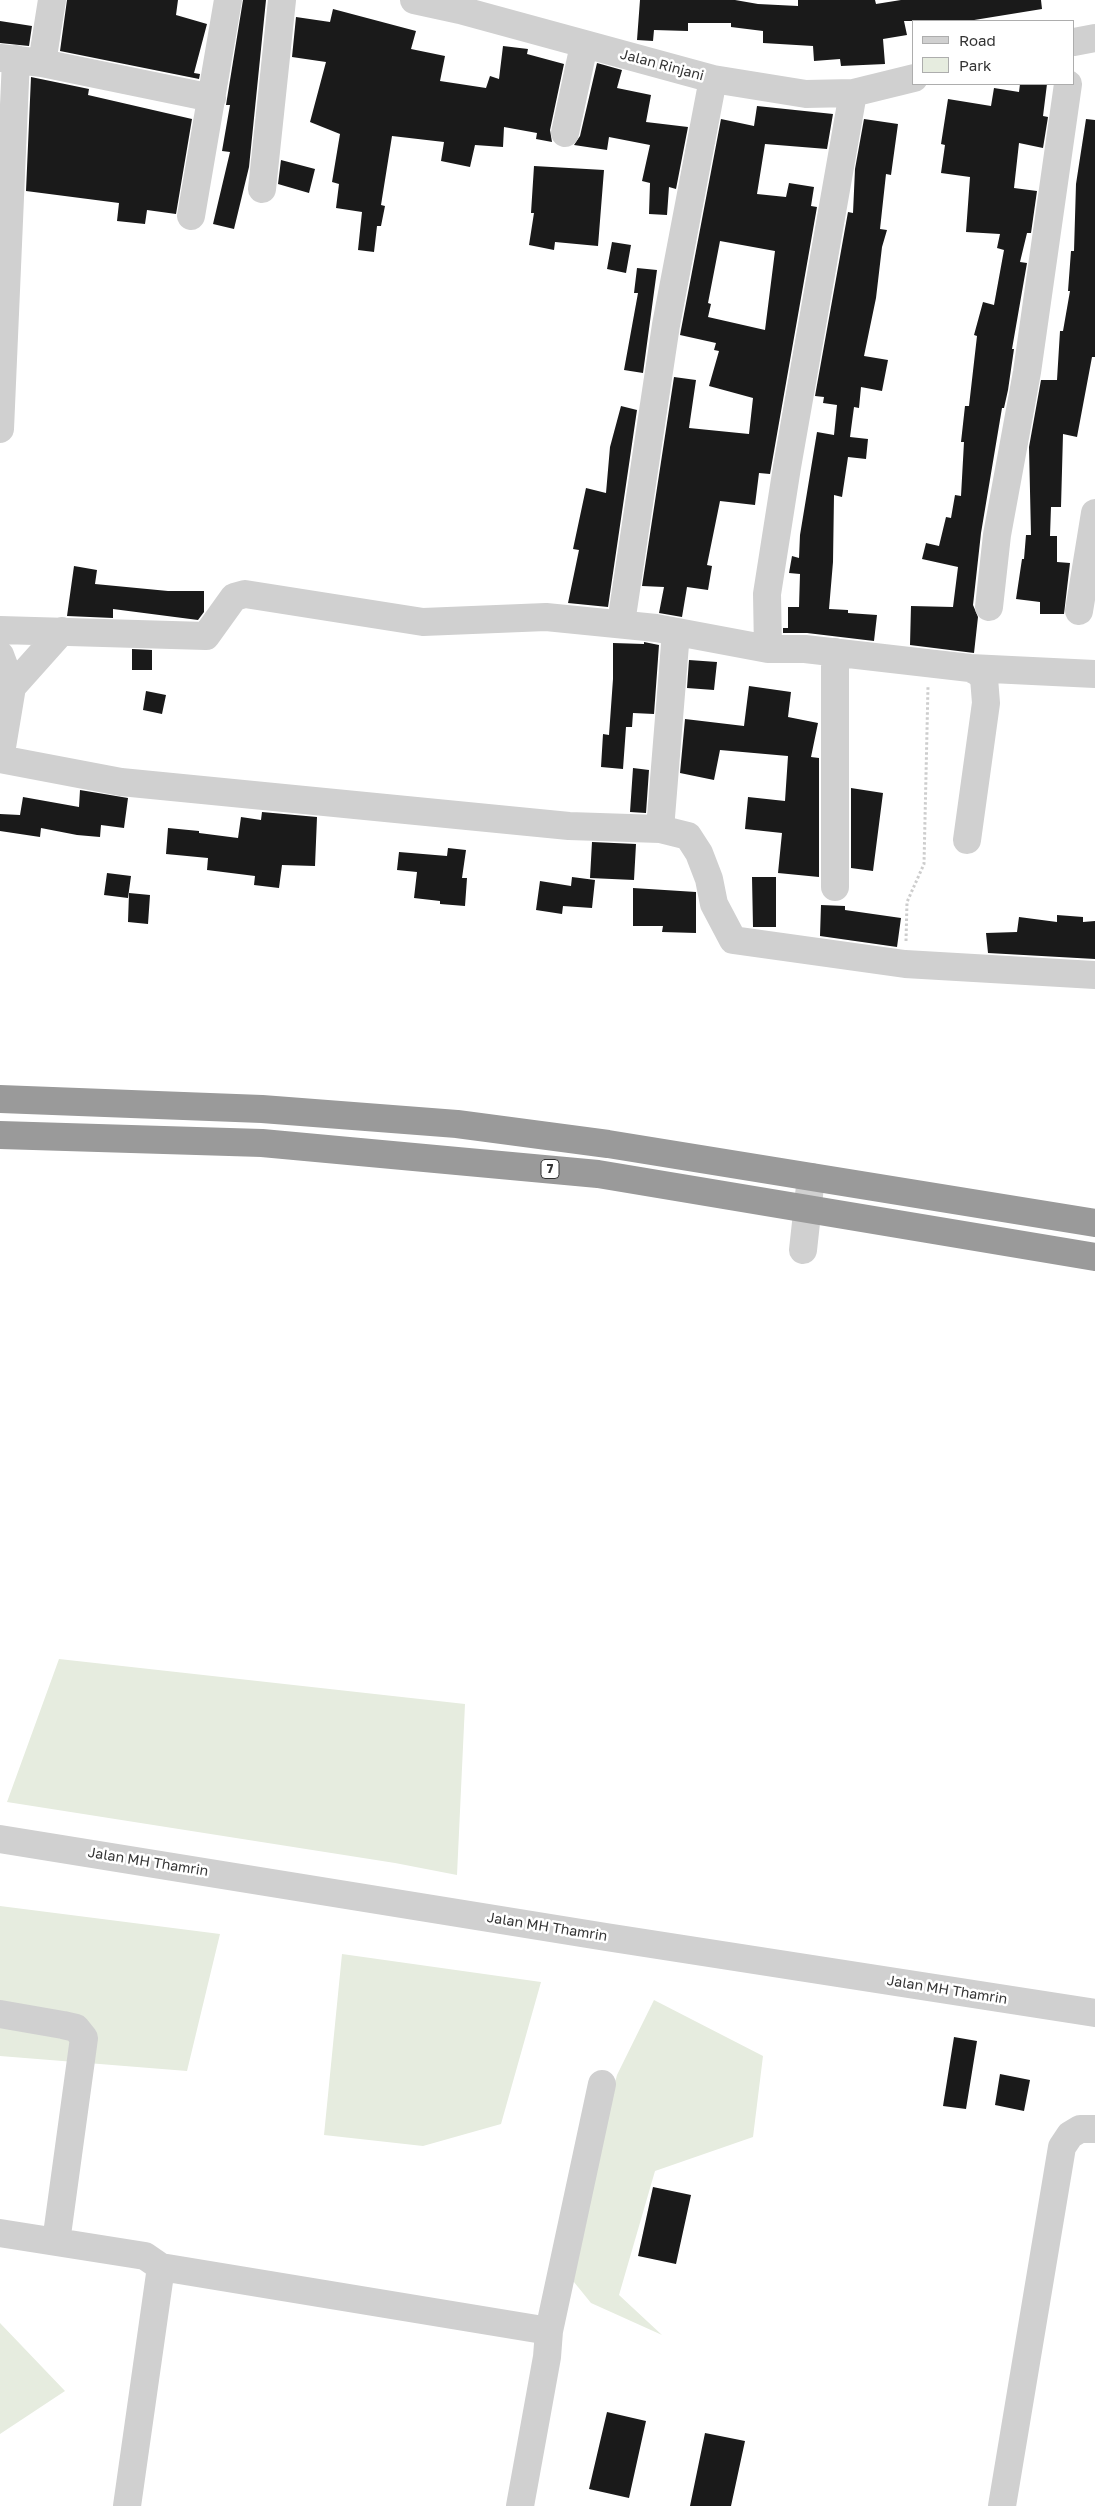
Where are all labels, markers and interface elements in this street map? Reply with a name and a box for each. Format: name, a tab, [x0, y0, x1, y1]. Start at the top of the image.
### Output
legend	[912, 20, 1075, 85]
text: Road	[959, 31, 996, 49]
street label: Jalan Rinjani	[618, 46, 706, 84]
text: Park	[959, 56, 991, 74]
road number: 7	[541, 1160, 559, 1178]
street label: Jalan MH Thamrin	[87, 1844, 209, 1880]
street label: Jalan MH Thamrin	[486, 1909, 608, 1945]
street label: Jalan MH Thamrin	[886, 1972, 1008, 2008]

